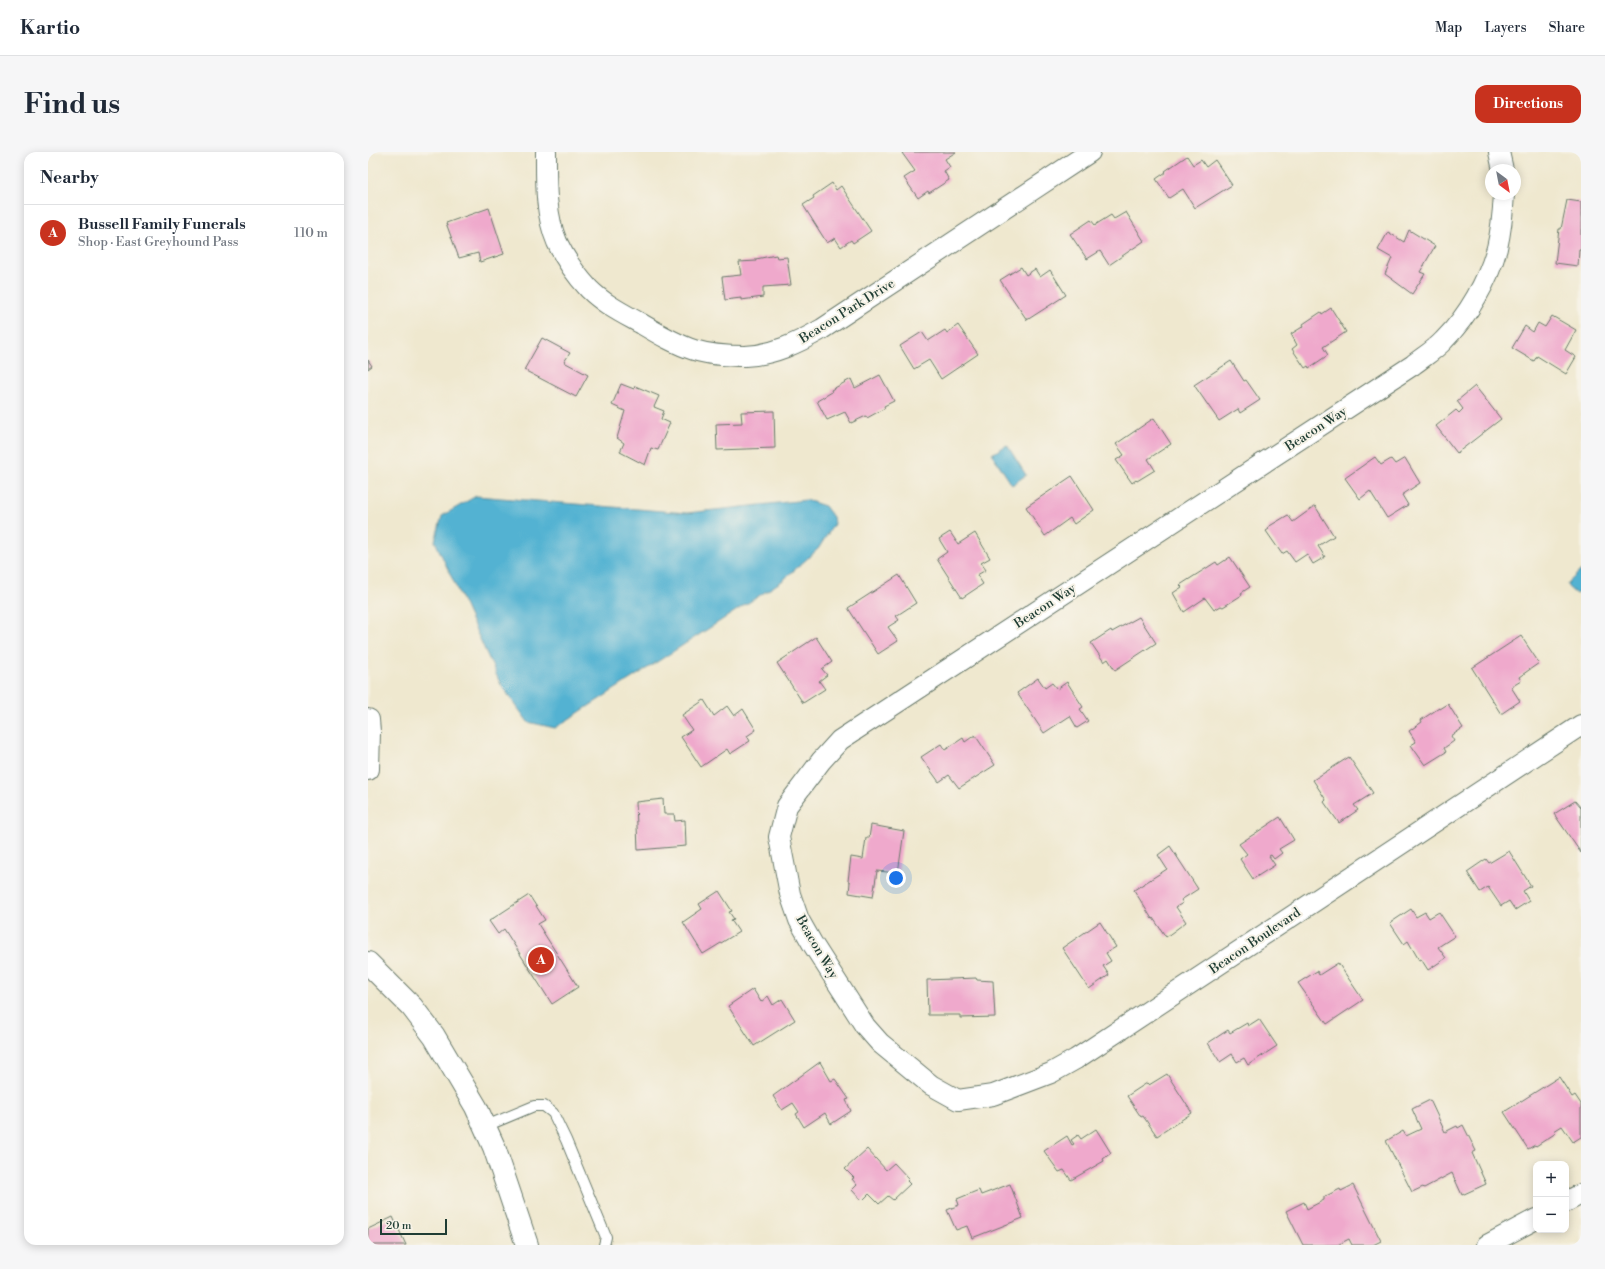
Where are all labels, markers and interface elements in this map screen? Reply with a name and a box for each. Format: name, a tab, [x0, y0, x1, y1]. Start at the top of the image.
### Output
text: Kartio	[20, 16, 80, 40]
text: Map	[1435, 19, 1462, 37]
text: Layers	[1484, 19, 1527, 37]
text: Share	[1549, 19, 1585, 37]
button: Directions	[1475, 85, 1581, 123]
text: Find us	[24, 87, 120, 122]
north arrow	[1485, 164, 1521, 200]
text: Nearby	[40, 167, 99, 189]
text: Bussell Family Funerals	[78, 215, 246, 234]
text: A	[48, 225, 58, 241]
text: 110 m	[294, 225, 328, 241]
text: Shop · East Greyhound Pass	[78, 234, 239, 250]
street label: Beacon Park Drive	[796, 275, 898, 347]
street label: Beacon Way	[1281, 403, 1350, 455]
street label: Beacon Way	[1010, 580, 1079, 632]
your location	[886, 868, 906, 888]
street label: Beacon Boulevard	[1205, 904, 1304, 978]
street label: Beacon Way	[792, 912, 842, 982]
pin: A	[528, 945, 554, 975]
map controls	[1533, 1161, 1569, 1233]
button: +	[1533, 1161, 1569, 1197]
button: −	[1533, 1197, 1569, 1233]
scale bar	[380, 1217, 447, 1236]
text: 20 m	[386, 1219, 411, 1233]

